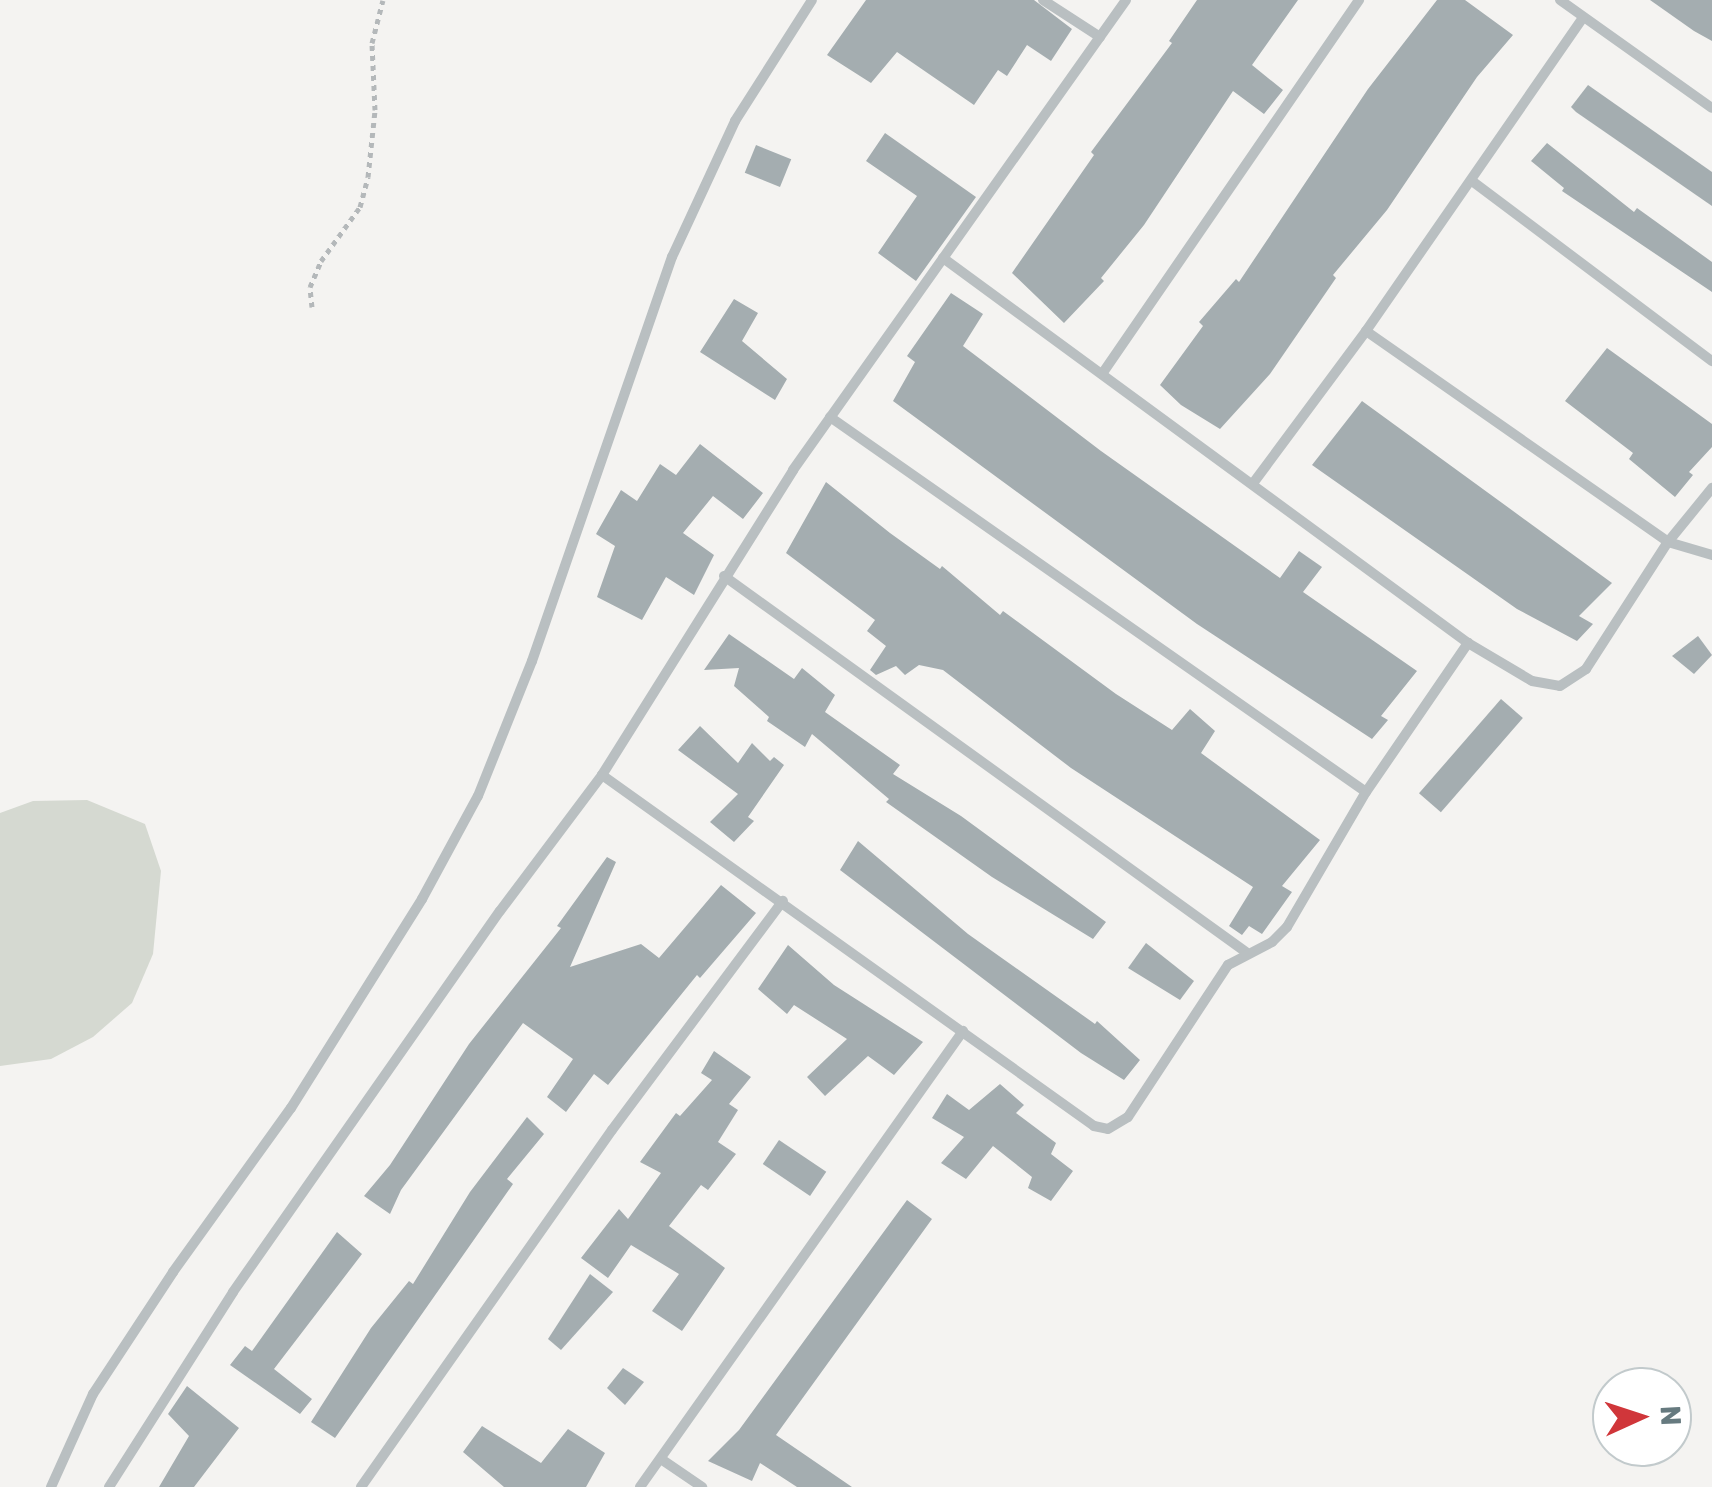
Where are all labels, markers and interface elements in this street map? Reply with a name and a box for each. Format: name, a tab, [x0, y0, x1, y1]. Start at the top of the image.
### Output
north arrow	[1592, 1367, 1692, 1467]
text: N	[1653, 1405, 1687, 1426]

